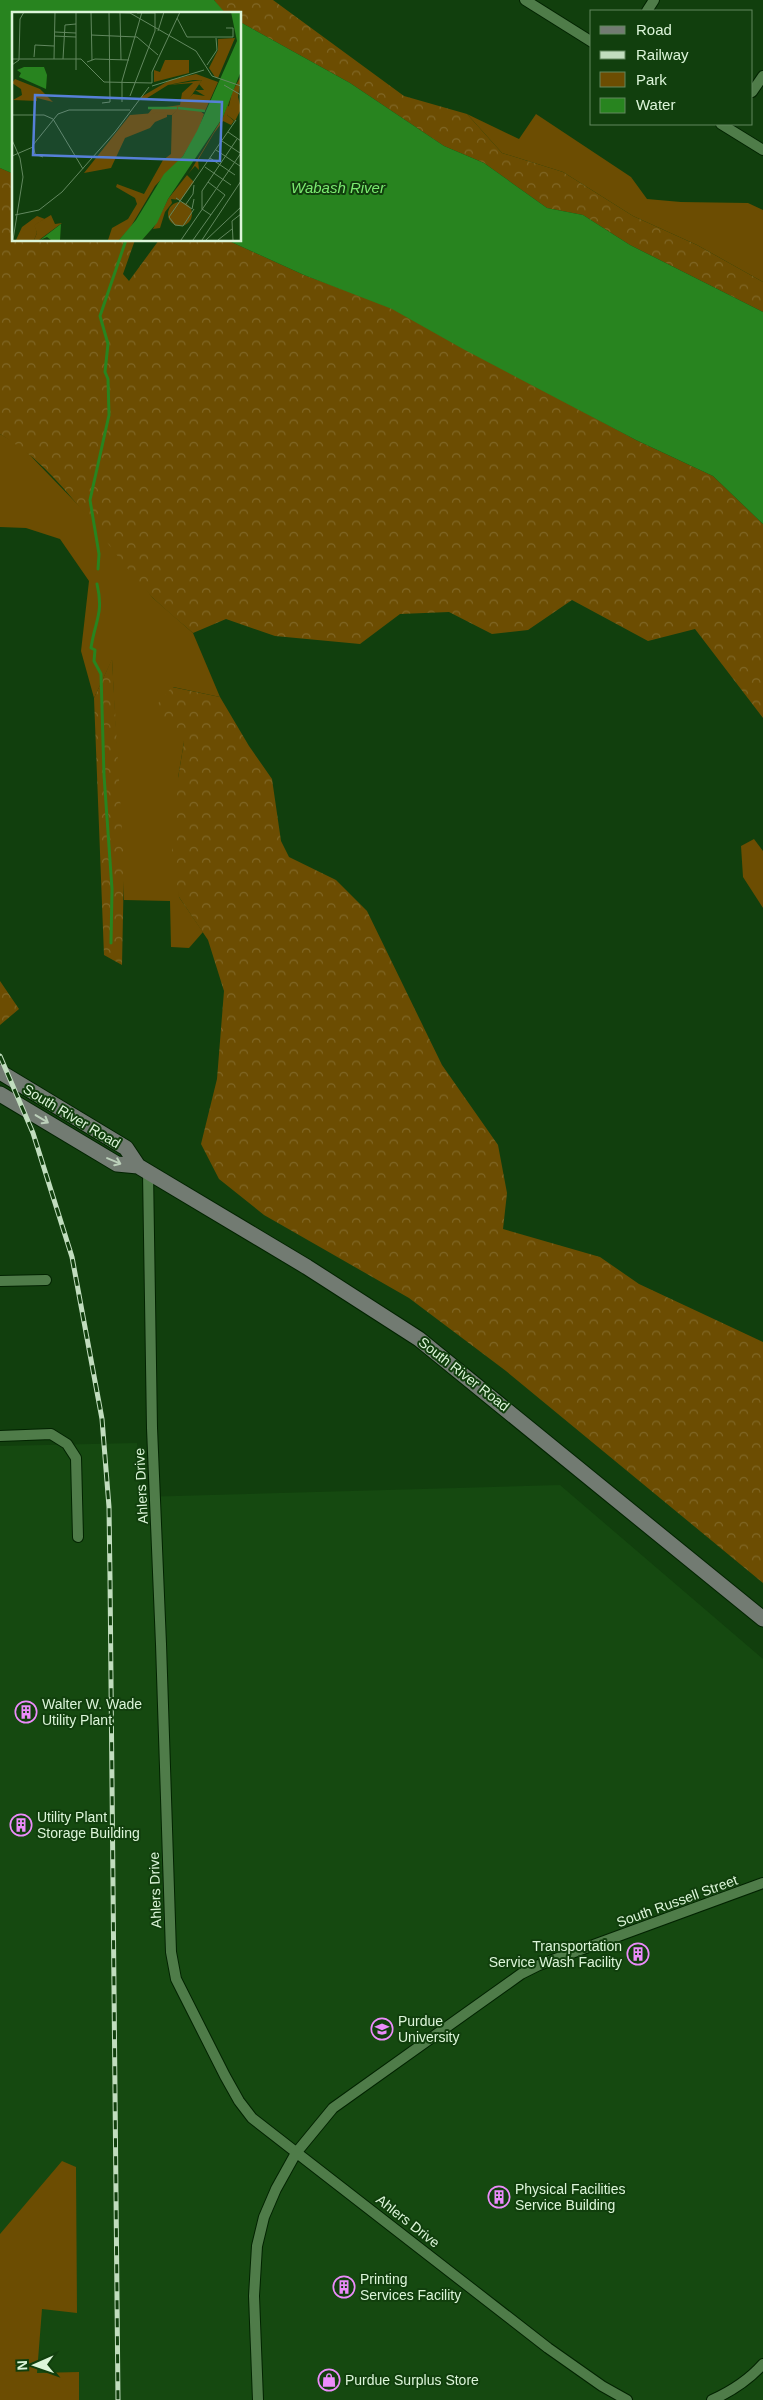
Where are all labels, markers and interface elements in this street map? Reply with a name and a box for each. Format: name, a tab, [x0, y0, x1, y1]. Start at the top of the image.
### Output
legend	[590, 10, 753, 125]
inset map	[12, 12, 241, 241]
text: Road	[636, 21, 672, 38]
text: Railway	[636, 46, 689, 63]
text: Park	[636, 71, 667, 88]
text: Water	[636, 96, 675, 113]
water label: Wabash River	[291, 179, 386, 196]
street label: South River Road	[21, 1081, 123, 1151]
one-way arrow	[34, 1114, 48, 1124]
one-way arrow	[107, 1156, 122, 1166]
street label: South River Road	[416, 1334, 512, 1414]
street label: Ahlers Drive	[131, 1447, 151, 1524]
place label: Walter W. Wade Utility Plant	[42, 1696, 142, 1728]
building icon: Walter W. Wade Utility Plant	[14, 1700, 38, 1724]
place label: Utility Plant Storage Building	[37, 1809, 140, 1841]
building icon: Utility Plant Storage Building	[9, 1813, 33, 1837]
street label: Ahlers Drive	[146, 1851, 164, 1928]
street label: South Russell Street	[614, 1872, 740, 1930]
place label: Transportation Service Wash Facility	[489, 1938, 622, 1970]
building icon: Transportation Service Wash Facility	[626, 1942, 650, 1966]
place label: Purdue University	[398, 2013, 459, 2045]
school or university icon: Purdue University	[370, 2017, 394, 2041]
place label: Physical Facilities Service Building	[515, 2181, 625, 2213]
building icon: Physical Facilities Service Building	[487, 2185, 511, 2209]
street label: Ahlers Drive	[373, 2191, 443, 2251]
place label: Printing Services Facility	[360, 2271, 461, 2303]
building icon: Printing Services Facility	[332, 2275, 356, 2299]
north arrow	[10, 2340, 60, 2390]
text: N	[14, 2360, 30, 2371]
shop icon: Purdue Surplus Store	[317, 2368, 341, 2392]
place label: Purdue Surplus Store	[345, 2372, 479, 2388]

